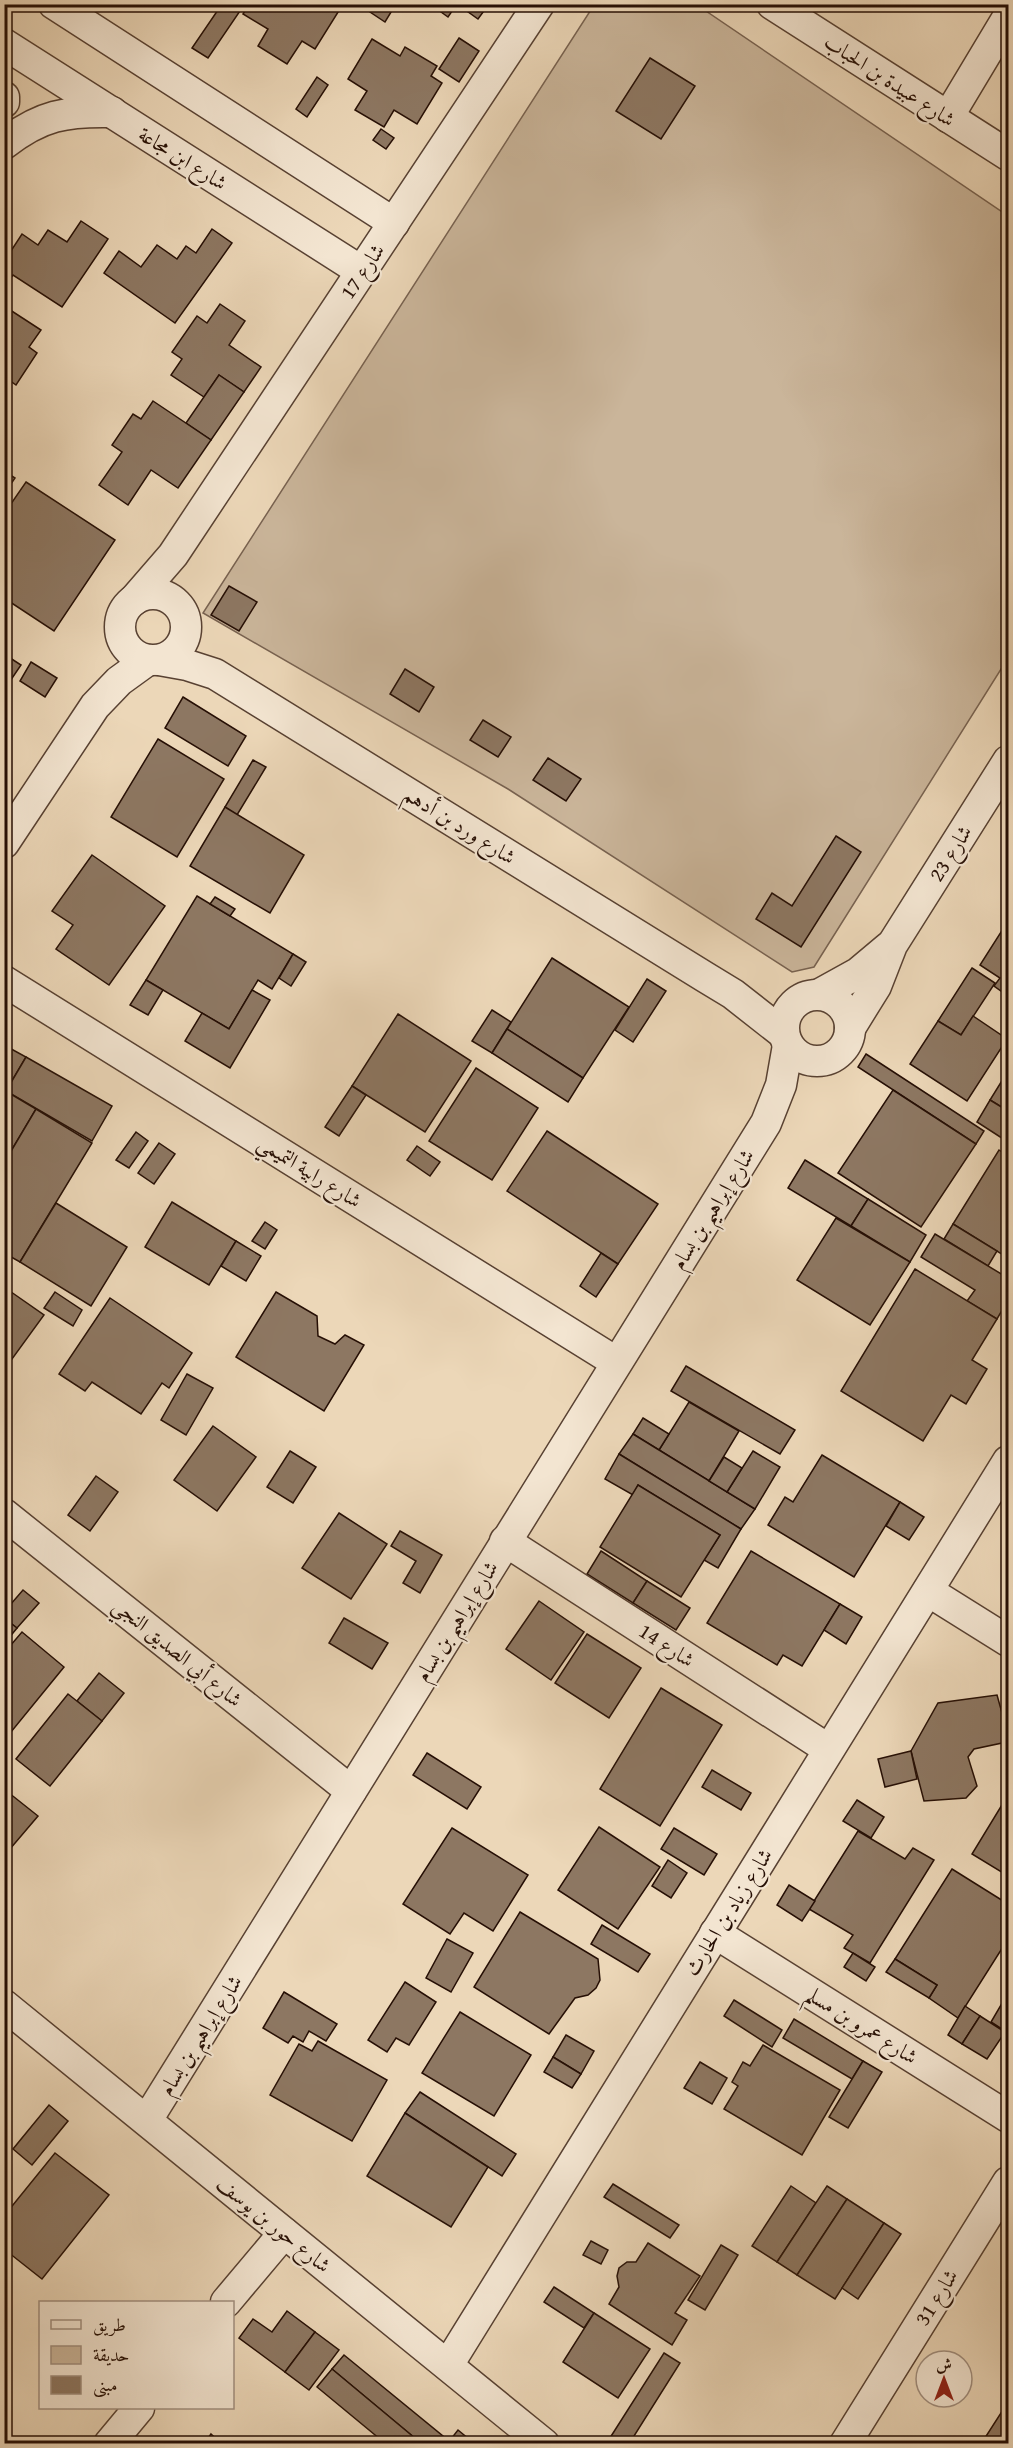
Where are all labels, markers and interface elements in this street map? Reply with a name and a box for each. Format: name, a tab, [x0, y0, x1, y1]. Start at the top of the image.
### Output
street label: شارع عبيدة بن الحباب	[817, 26, 962, 137]
street label: شارع ابن مجاعة	[131, 118, 233, 200]
street label: شارع 17	[332, 237, 394, 307]
street label: شارع ورد بن أدهم	[395, 778, 522, 876]
street label: شارع 23	[921, 819, 982, 889]
street label: شارع رابية التميمي	[249, 1127, 368, 1220]
street label: شارع إبراهيم بن بسام	[662, 1143, 767, 1279]
street label: شارع إبراهيم بن بسام	[406, 1555, 511, 1691]
street label: شارع أبي الصديق النجي	[103, 1590, 250, 1718]
street label: شارع 14	[631, 1615, 701, 1677]
street label: شارع زياد بن الحارث	[676, 1842, 782, 1984]
street label: شارع إبراهيم بن بسام	[150, 1969, 255, 2105]
street label: شارع عمرو بن مسلم	[797, 1978, 924, 2077]
street label: شارع حور بن يوسف	[208, 2168, 338, 2282]
street label: شارع 31	[907, 2263, 968, 2333]
legend	[39, 2301, 234, 2409]
text: طريق	[93, 2311, 126, 2338]
text: حديقة	[93, 2341, 129, 2368]
north arrow	[914, 2349, 974, 2409]
text: ش	[936, 2352, 952, 2376]
text: مبنى	[93, 2371, 118, 2398]

